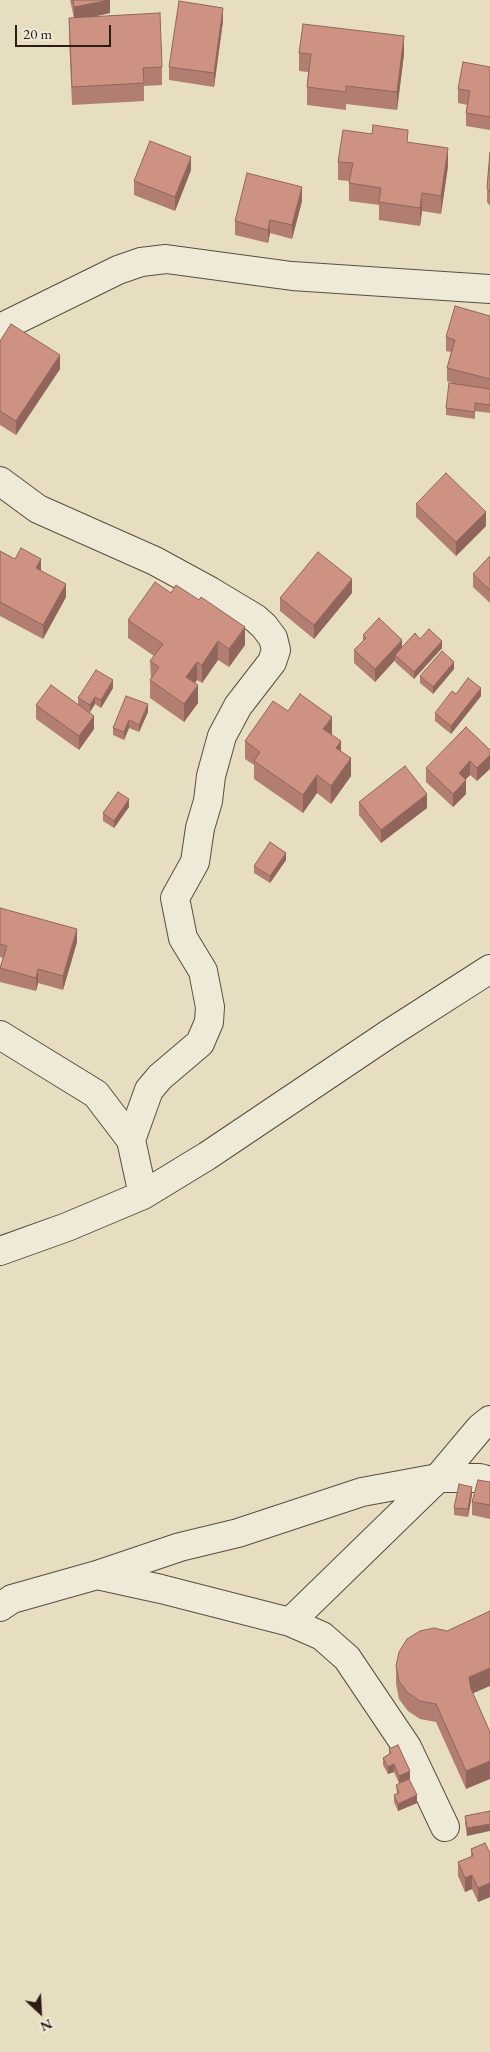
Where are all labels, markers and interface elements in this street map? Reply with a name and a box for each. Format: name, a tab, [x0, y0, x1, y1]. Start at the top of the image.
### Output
scale bar	[18, 15, 114, 47]
text: 20 m	[23, 24, 52, 43]
north arrow	[15, 1987, 65, 2037]
text: N	[37, 2015, 55, 2036]

